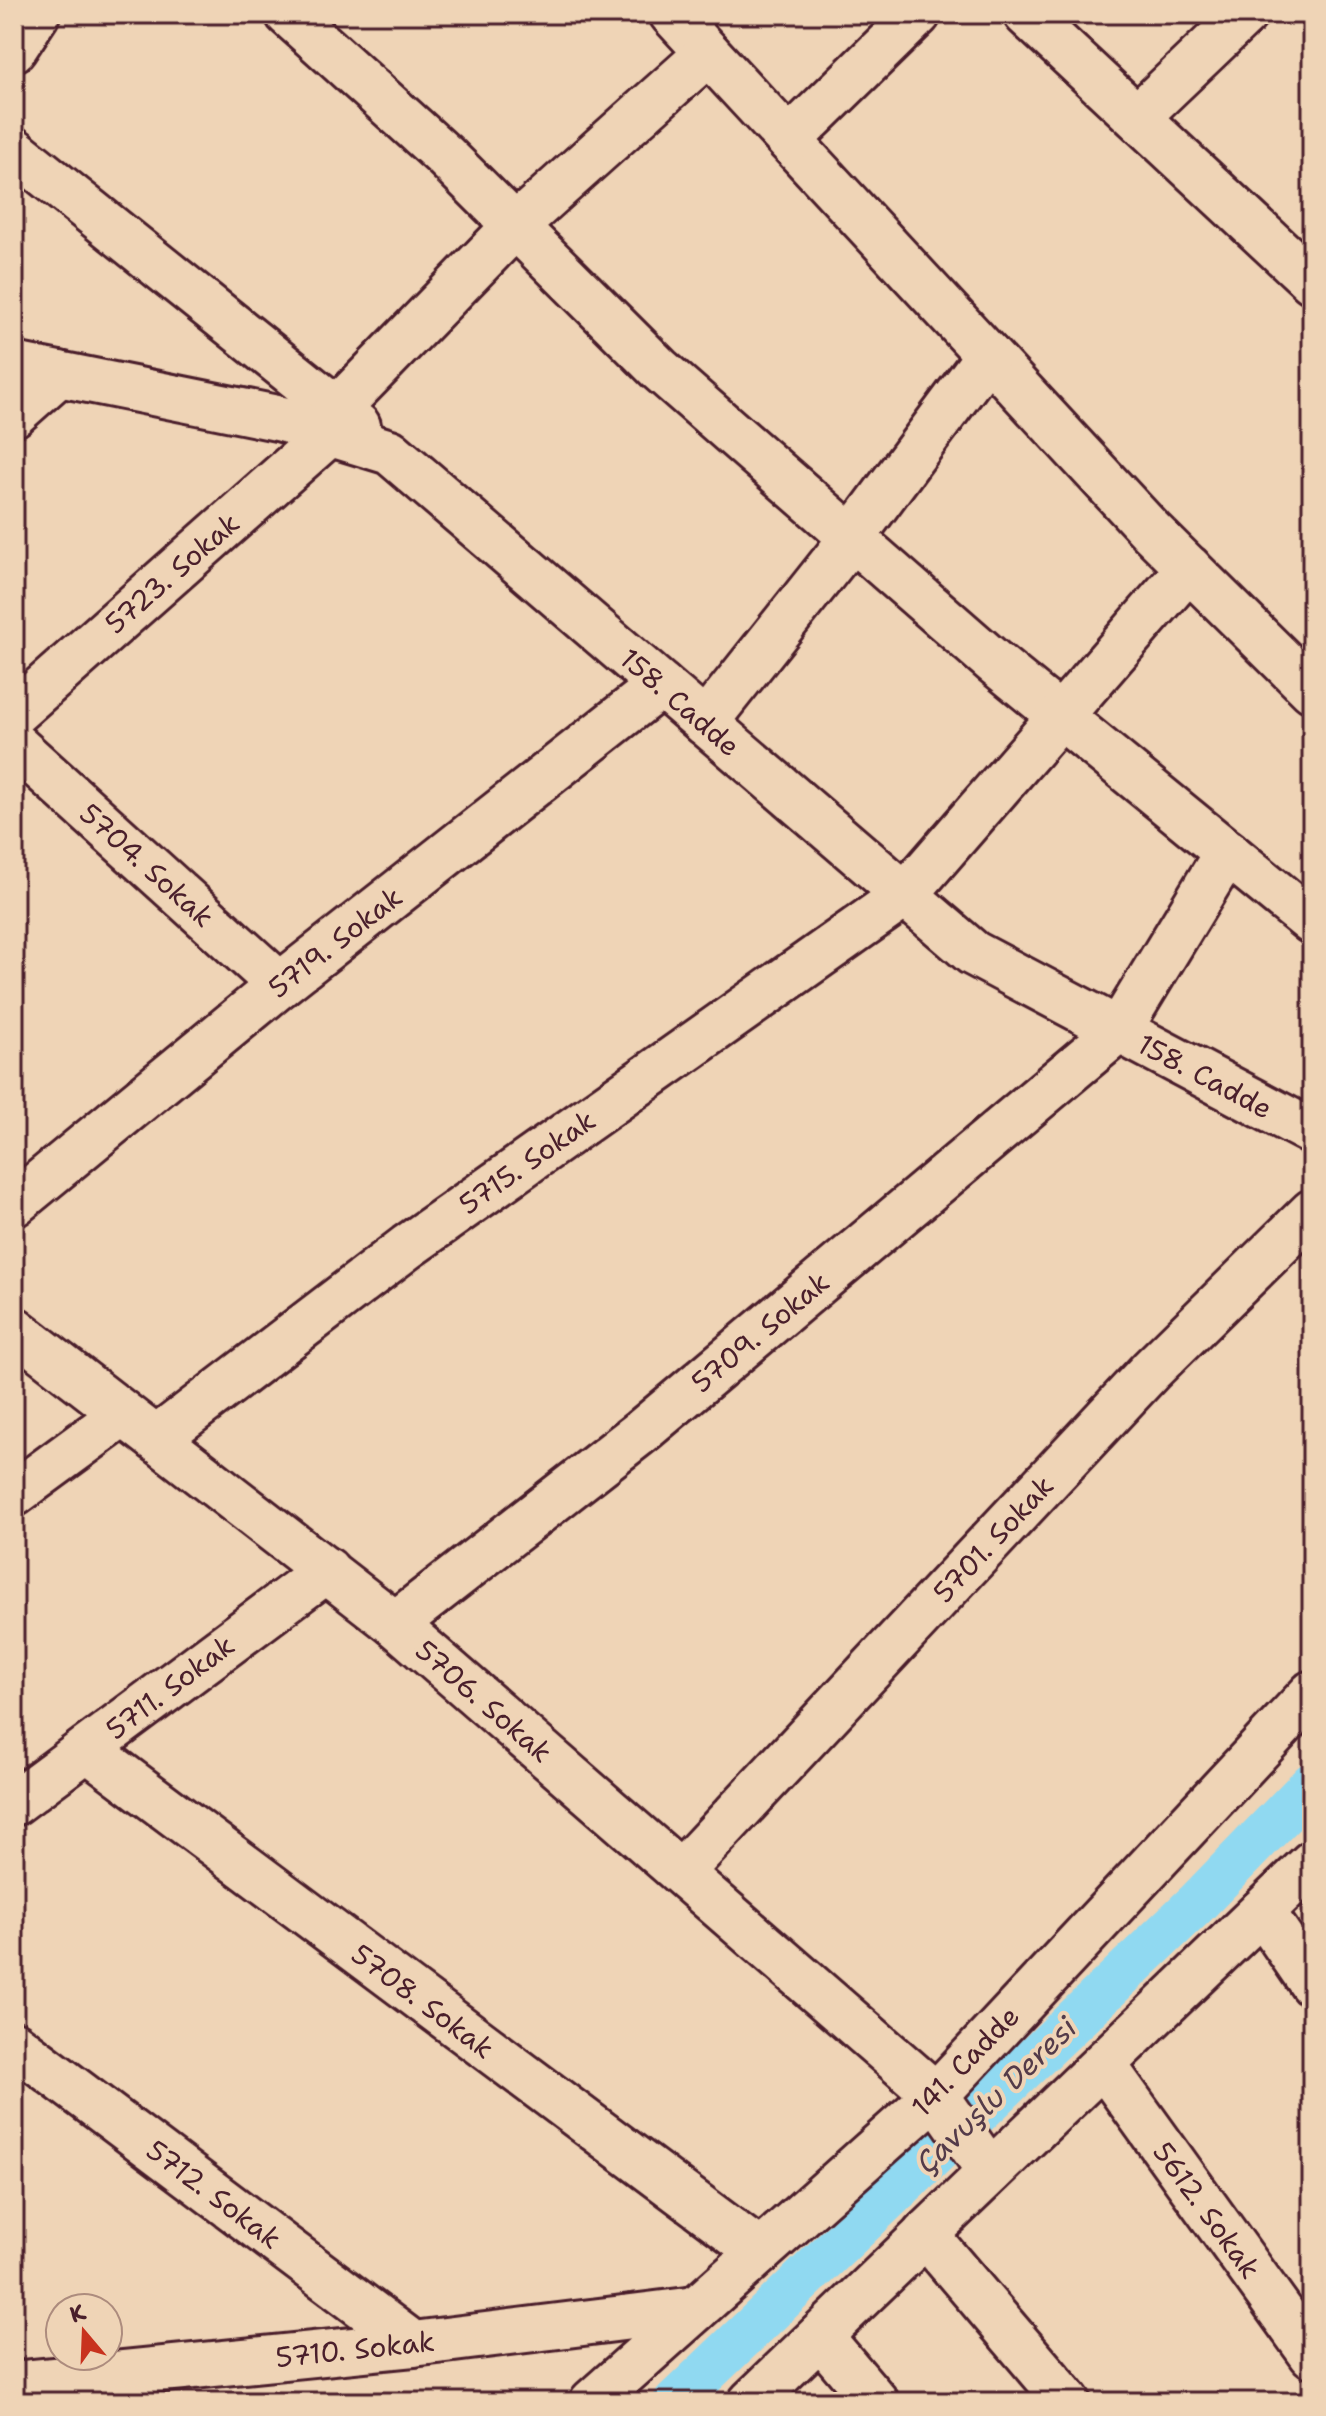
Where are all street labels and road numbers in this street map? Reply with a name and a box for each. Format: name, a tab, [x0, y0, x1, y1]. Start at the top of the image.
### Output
street label: 5723. Sokak	[97, 504, 247, 642]
street label: 158. Cadde	[612, 639, 748, 765]
street label: 5704. Sokak	[72, 795, 222, 935]
street label: 5719. Sokak	[260, 878, 410, 1006]
street label: 158. Cadde	[1131, 1025, 1279, 1127]
street label: 5715. Sokak	[451, 1101, 603, 1223]
street label: 5709. Sokak	[683, 1263, 837, 1401]
street label: 5701. Sokak	[924, 1467, 1062, 1611]
street label: 5711. Sokak	[98, 1626, 242, 1748]
street label: 5706. Sokak	[408, 1631, 560, 1771]
street label: 5708. Sokak	[344, 1935, 502, 2067]
street label: 141. Cadde	[903, 1997, 1027, 2125]
street label: 5712. Sokak	[139, 2131, 289, 2257]
street label: 5612. Sokak	[1145, 2134, 1269, 2286]
street label: 5710. Sokak	[274, 2322, 436, 2376]

